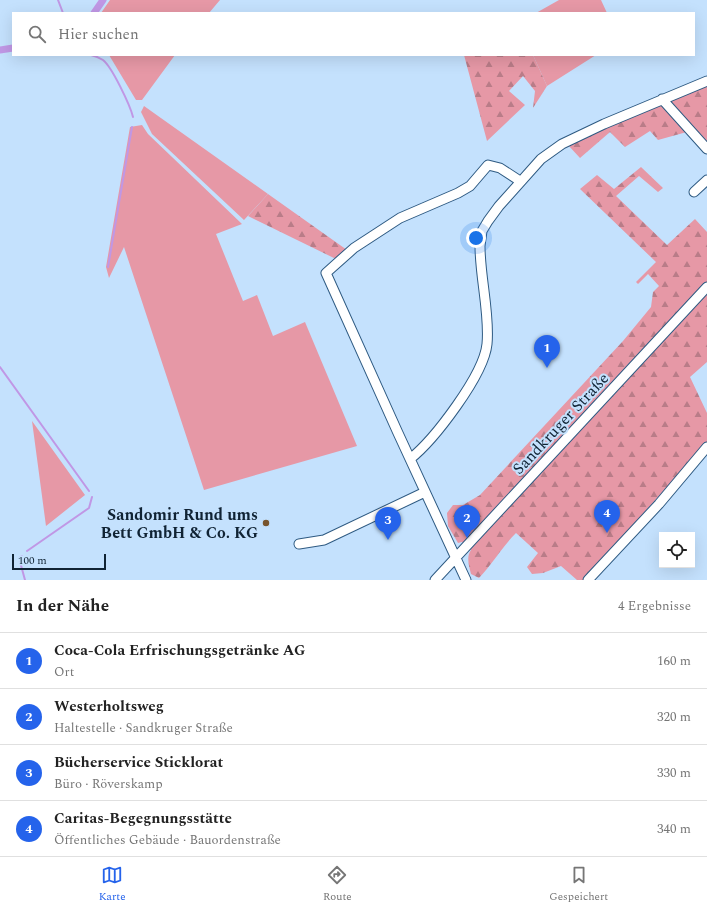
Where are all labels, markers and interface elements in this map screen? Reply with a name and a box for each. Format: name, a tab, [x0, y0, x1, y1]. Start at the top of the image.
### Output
search box	[12, 12, 695, 56]
icon: search	[26, 23, 48, 45]
text: Hier suchen	[58, 23, 139, 46]
your location	[466, 228, 486, 248]
pin: 1	[534, 335, 560, 368]
street label: Sandkruger Straße	[507, 367, 615, 480]
pin: 4	[594, 500, 620, 533]
place label: Sandomir Rund ums Bett GmbH & Co. KG	[101, 503, 258, 545]
pin: 2	[454, 505, 480, 538]
pin: 3	[375, 507, 401, 540]
marker: Sandomir Rund ums Bett GmbH & Co. KG	[261, 518, 271, 528]
map controls	[659, 532, 695, 568]
button: locate	[659, 532, 695, 568]
scale bar	[12, 552, 106, 571]
text: 100 m	[18, 552, 47, 569]
text: In der Nähe	[16, 593, 109, 619]
text: 4 Ergebnisse	[618, 596, 691, 616]
text: Coca-Cola Erfrischungsgetränke AG	[54, 639, 305, 662]
text: 1	[25, 651, 33, 671]
text: 160 m	[657, 651, 691, 671]
text: Ort	[54, 662, 74, 682]
text: Westerholtsweg	[54, 695, 164, 718]
text: 2	[25, 707, 33, 727]
text: 320 m	[657, 707, 691, 727]
text: Haltestelle · Sandkruger Straße	[54, 718, 233, 738]
text: Bücherservice Sticklorat	[54, 751, 223, 774]
text: 3	[25, 763, 33, 783]
text: 330 m	[657, 763, 691, 783]
text: Büro · Röverskamp	[54, 774, 163, 794]
text: Caritas-Begegnungsstätte	[54, 807, 232, 830]
text: 4	[25, 819, 33, 839]
text: 340 m	[657, 819, 691, 839]
text: Öffentliches Gebäude · Bauordenstraße	[54, 830, 281, 850]
tab: Karte	[99, 864, 125, 905]
tab: Route	[323, 864, 352, 905]
tab: Gespeichert	[549, 864, 608, 905]

